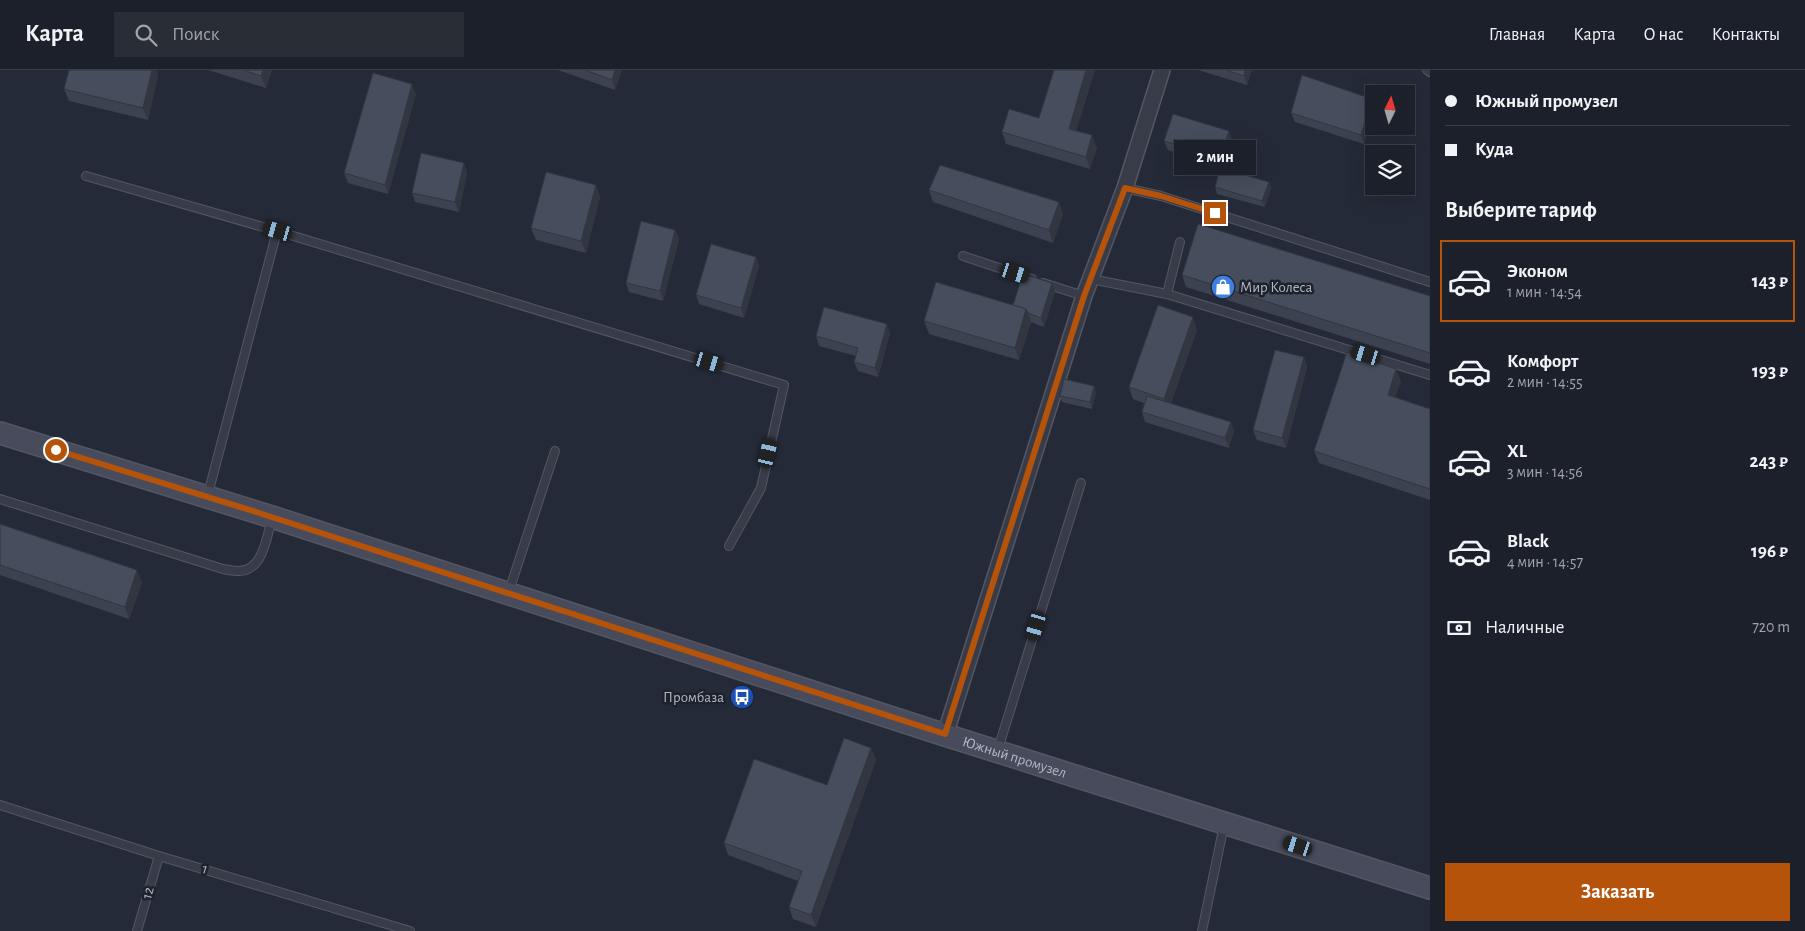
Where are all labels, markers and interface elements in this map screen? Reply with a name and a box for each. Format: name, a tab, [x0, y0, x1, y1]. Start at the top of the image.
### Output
search box	[114, 12, 464, 57]
icon: search	[132, 21, 160, 49]
text: Карта	[25, 22, 84, 46]
text: Поиск	[172, 25, 219, 44]
text: Главная	[1489, 26, 1545, 44]
text: Карта	[1573, 26, 1615, 44]
text: О нас	[1643, 26, 1684, 44]
text: Контакты	[1712, 26, 1780, 44]
north arrow	[1365, 85, 1415, 135]
map controls	[1365, 85, 1415, 195]
text: Южный промузел	[1475, 92, 1618, 111]
callout: 2 мин	[1174, 140, 1256, 176]
text: Куда	[1475, 140, 1514, 159]
button: layers	[1365, 145, 1415, 195]
text: 2 мин	[1196, 149, 1234, 165]
text: Выберите тариф	[1445, 199, 1597, 221]
route end	[1204, 202, 1226, 224]
car	[261, 220, 294, 242]
icon: car	[1447, 259, 1492, 304]
car	[998, 261, 1031, 285]
text: Эконом	[1507, 262, 1568, 281]
text: 143 ₽	[1752, 272, 1788, 291]
shop icon: Мир Колеса	[1210, 274, 1236, 300]
place label: Мир Колеса	[1240, 280, 1312, 295]
text: 1 мин · 14:54	[1507, 284, 1582, 300]
car	[1349, 343, 1382, 367]
icon: car	[1447, 349, 1492, 394]
car	[692, 350, 725, 374]
text: Комфорт	[1507, 352, 1578, 371]
text: 193 ₽	[1752, 362, 1788, 381]
text: 2 мин · 14:55	[1507, 374, 1583, 390]
car	[757, 437, 778, 469]
route start	[45, 439, 67, 461]
icon: car	[1447, 439, 1492, 484]
text: XL	[1507, 442, 1527, 461]
text: 243 ₽	[1750, 452, 1788, 471]
text: 3 мин · 14:56	[1507, 464, 1583, 480]
icon: car	[1447, 529, 1492, 574]
text: Black	[1507, 532, 1549, 551]
text: 196 ₽	[1751, 542, 1788, 561]
text: 4 мин · 14:57	[1507, 554, 1583, 570]
car	[1024, 609, 1047, 643]
icon: cash	[1445, 614, 1473, 642]
text: Наличные	[1485, 618, 1565, 637]
text: 720 m	[1752, 619, 1790, 635]
bus stop icon: Промбаза	[729, 684, 755, 710]
place label: Промбаза	[663, 690, 724, 705]
street label: Южный промузел	[961, 733, 1068, 780]
car	[1281, 834, 1314, 858]
street label: 1	[200, 861, 210, 877]
button: Заказать	[1445, 863, 1790, 921]
street label: 12	[139, 885, 157, 901]

